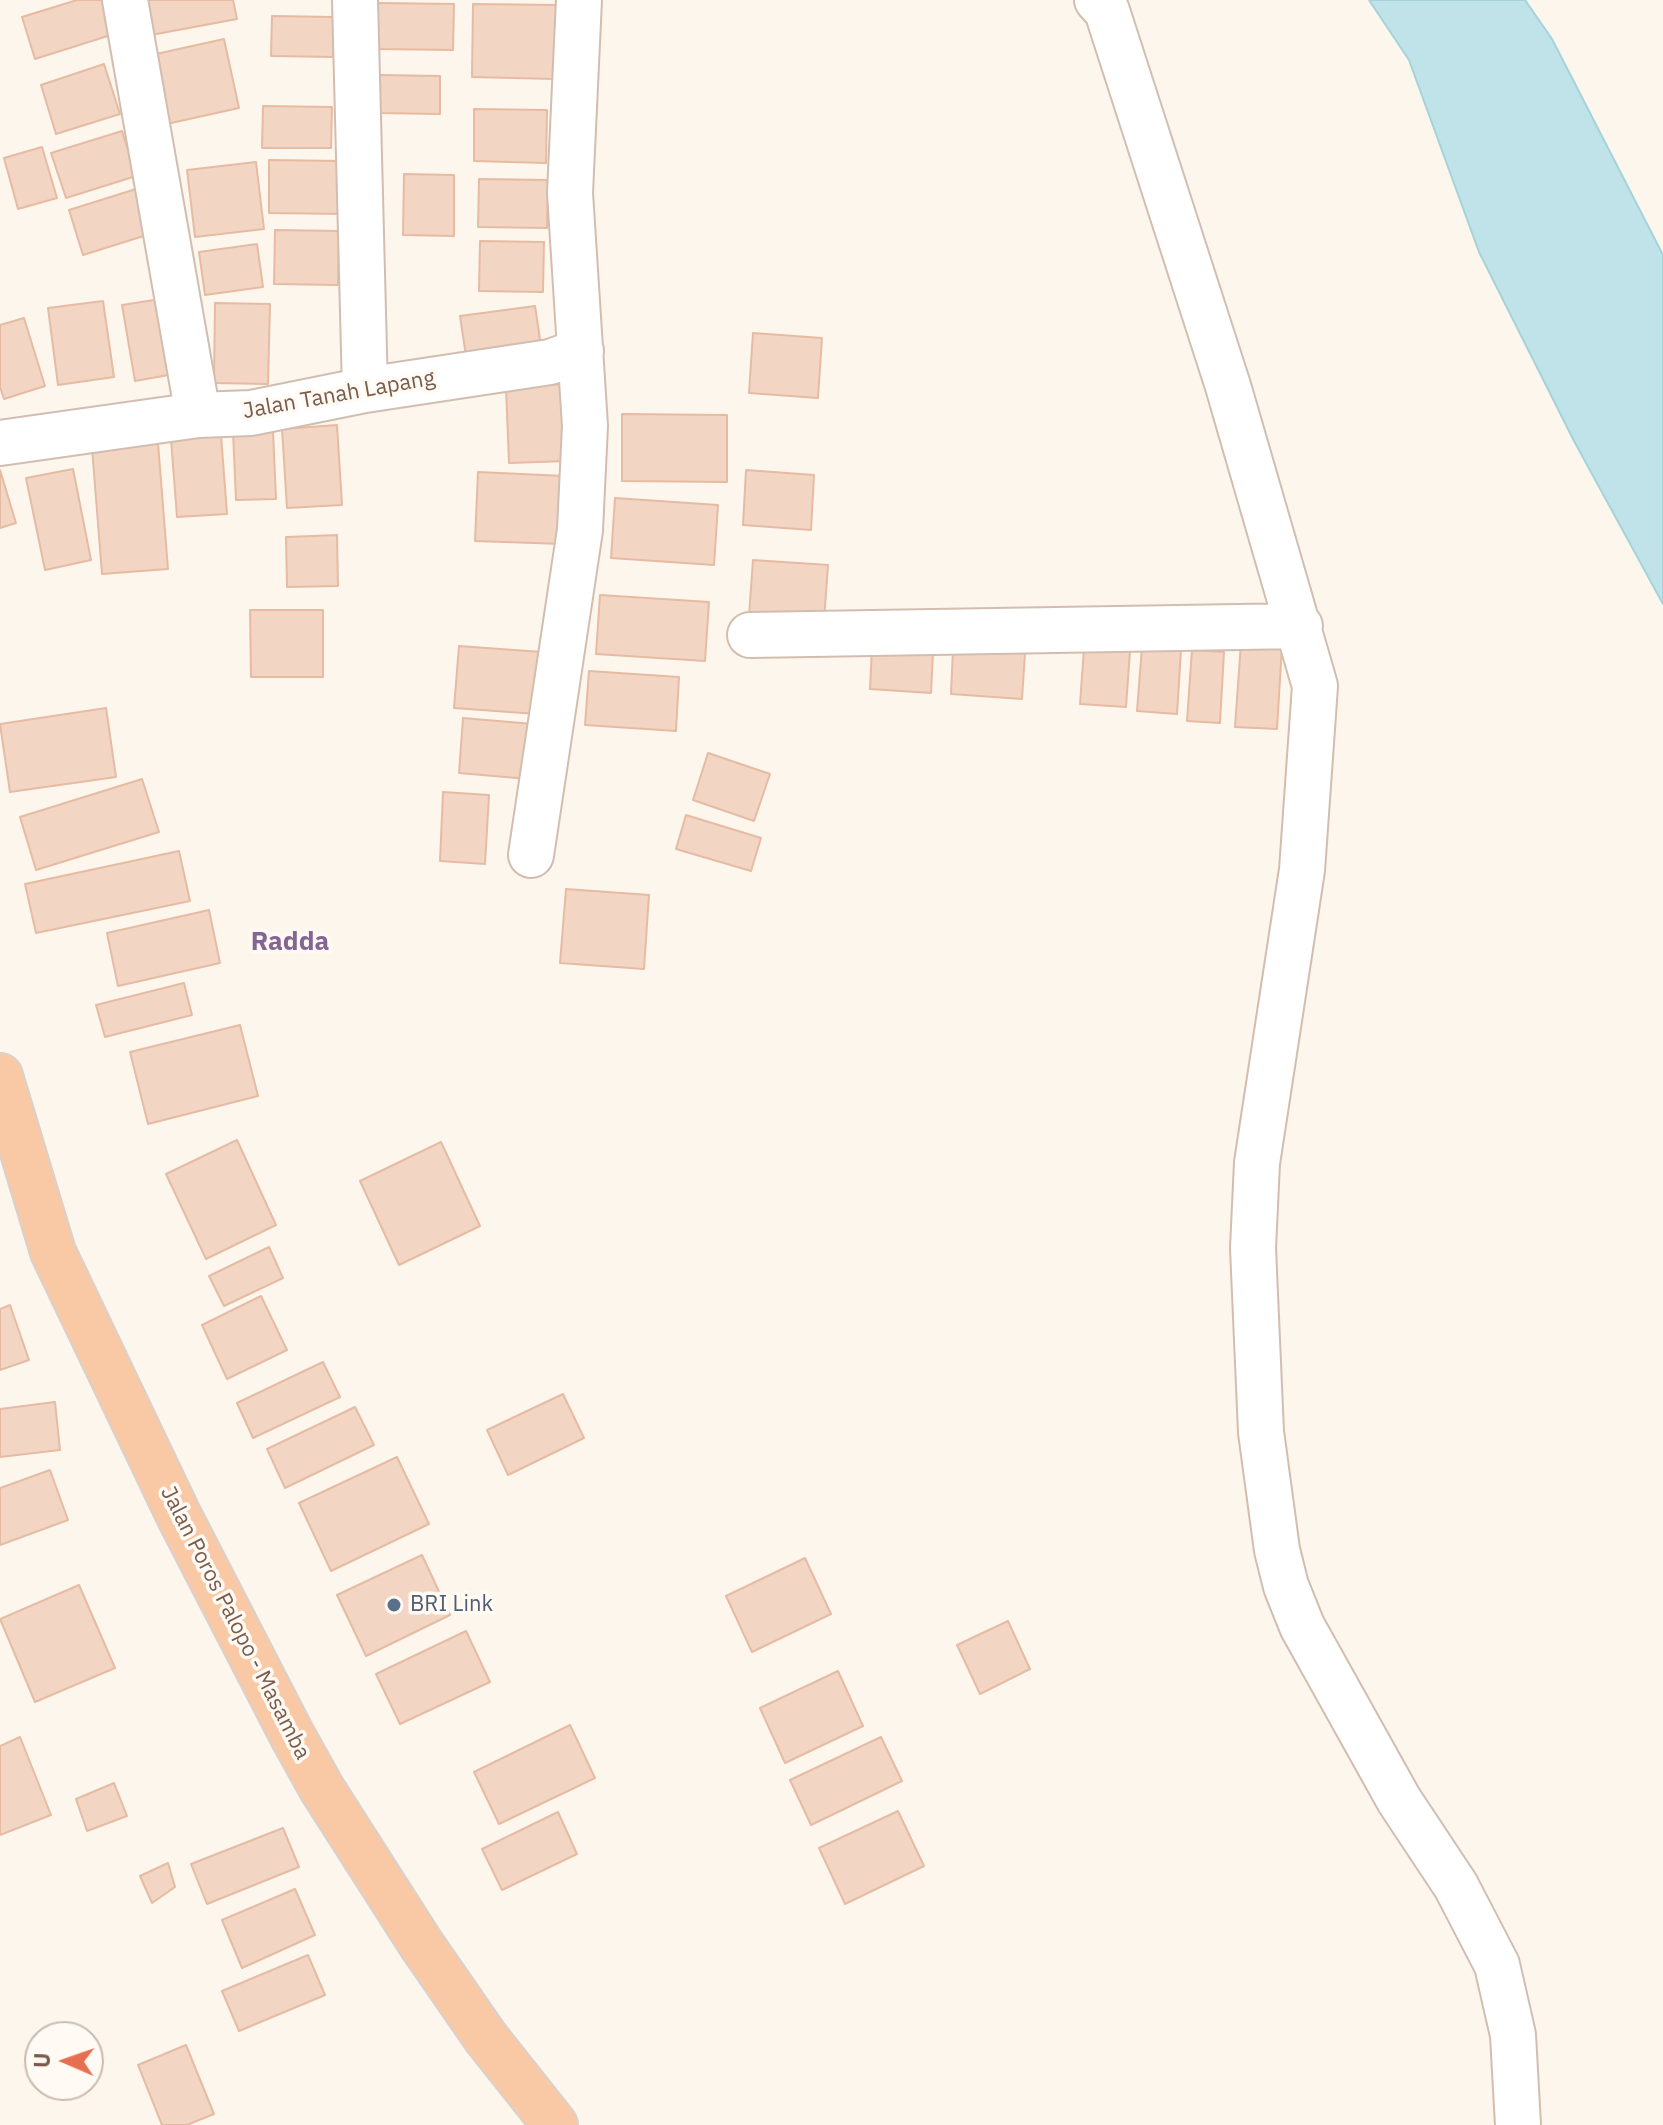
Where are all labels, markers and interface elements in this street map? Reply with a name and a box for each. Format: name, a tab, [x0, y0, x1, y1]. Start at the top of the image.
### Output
street label: Jalan Tanah Lapang	[241, 365, 437, 425]
district label: Radda	[251, 926, 329, 958]
street label: Jalan Poros Palopo - Masamba	[154, 1482, 316, 1764]
place label: BRI Link	[410, 1592, 493, 1618]
marker: BRI Link	[385, 1596, 403, 1614]
north arrow	[24, 2021, 104, 2101]
text: U	[27, 2052, 56, 2068]

